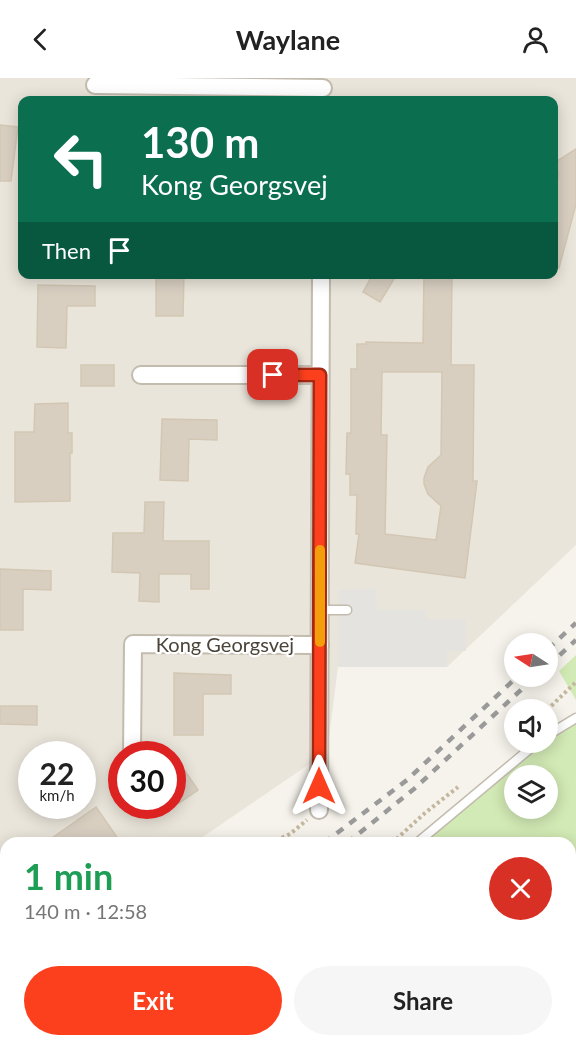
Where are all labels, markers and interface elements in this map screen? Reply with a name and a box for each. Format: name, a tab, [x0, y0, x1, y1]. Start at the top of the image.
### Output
icon: back	[24, 23, 57, 56]
text: Waylane	[236, 23, 340, 56]
icon: person	[519, 23, 552, 56]
text: 130 m	[141, 117, 259, 167]
icon: left	[42, 120, 120, 198]
text: Kong Georgsvej	[141, 168, 328, 201]
icon: arrive	[103, 234, 136, 267]
text: Then	[42, 237, 91, 264]
pin	[247, 349, 298, 400]
icon: arrive	[256, 358, 289, 391]
street label: Kong Georgsvej	[156, 632, 294, 656]
north arrow	[504, 633, 558, 687]
map controls	[504, 633, 558, 819]
button: sound	[504, 699, 558, 753]
speed limit sign: 30	[108, 741, 186, 819]
position arrow	[287, 754, 351, 818]
text: 22	[40, 755, 74, 791]
button: layers	[504, 765, 558, 819]
text: km/h	[39, 786, 75, 804]
text: 1 min	[24, 854, 113, 898]
button: close	[489, 857, 552, 920]
text: 140 m · 12:58	[24, 899, 147, 923]
button: Exit	[24, 966, 282, 1035]
button: Share	[294, 966, 552, 1035]

